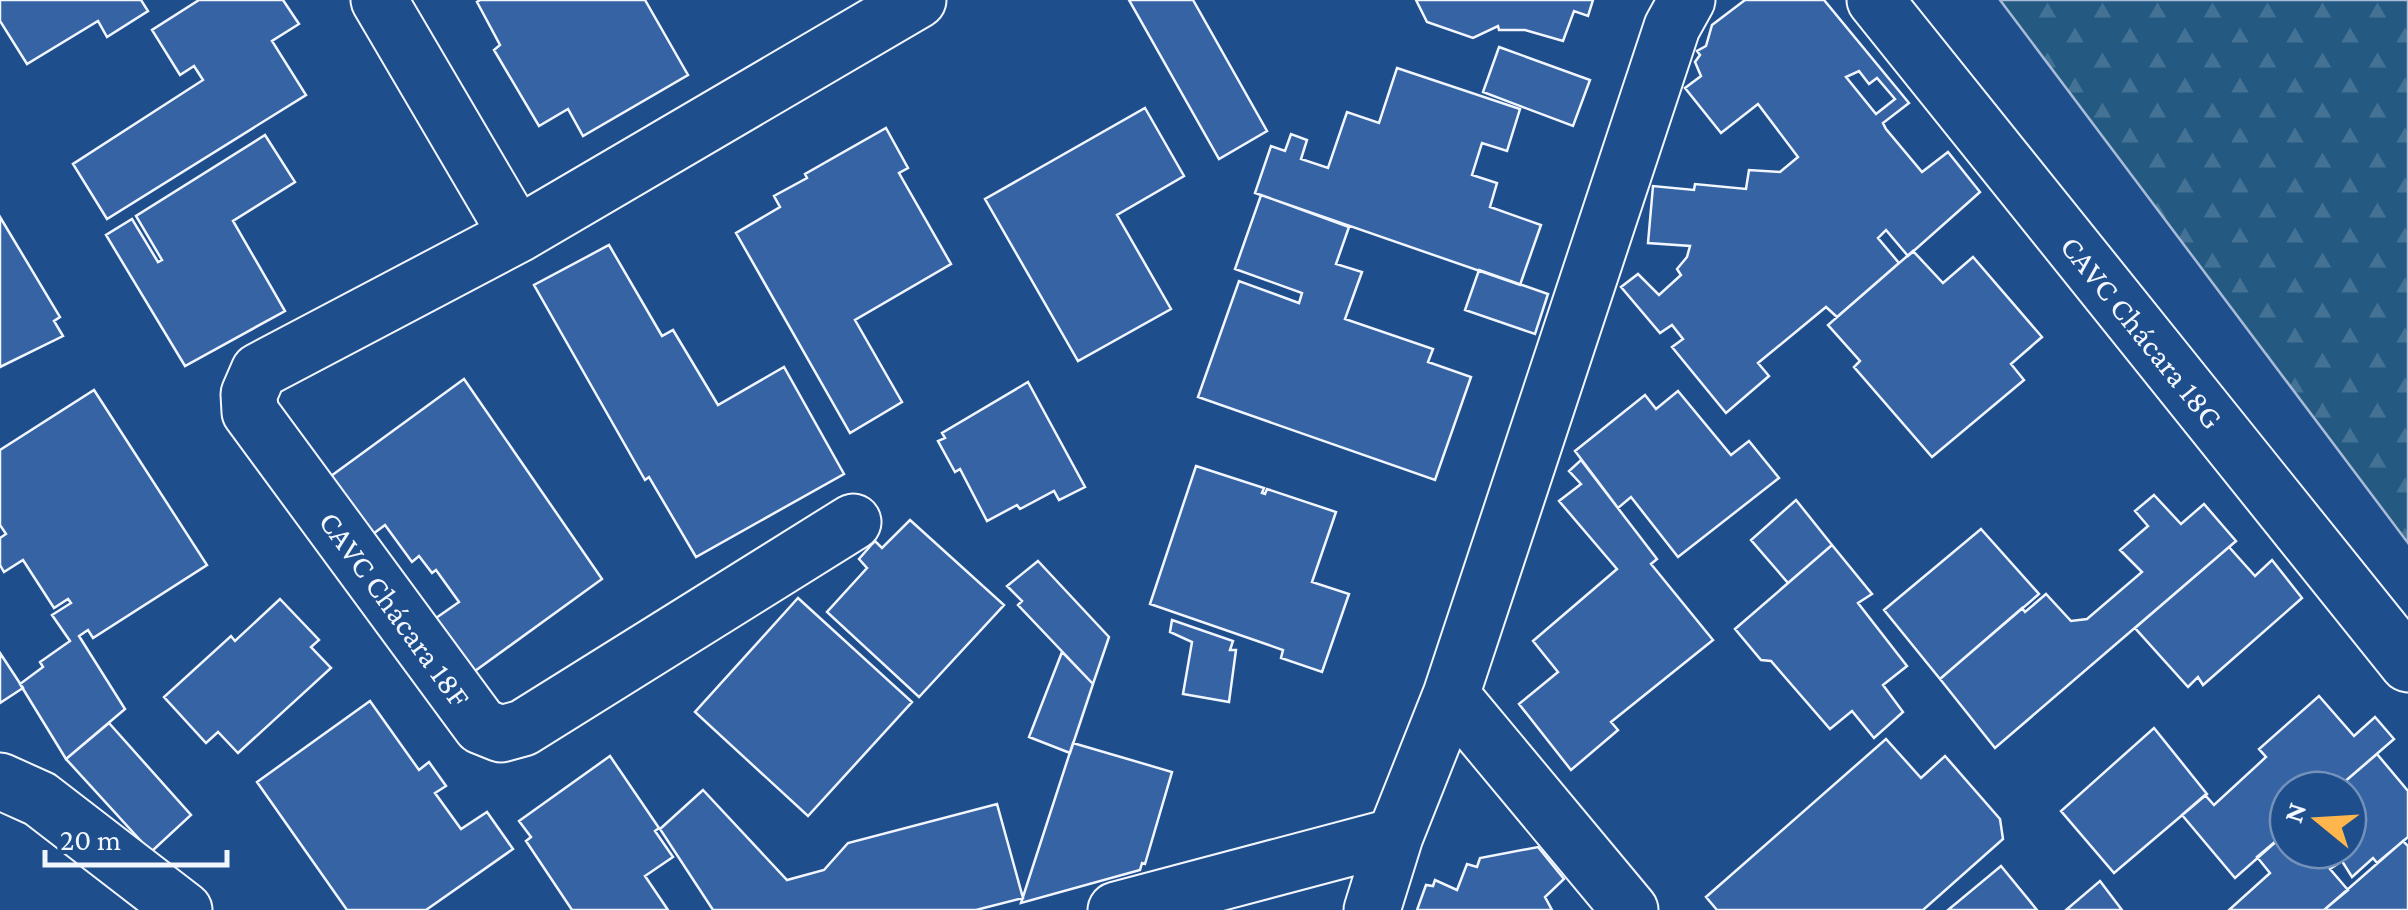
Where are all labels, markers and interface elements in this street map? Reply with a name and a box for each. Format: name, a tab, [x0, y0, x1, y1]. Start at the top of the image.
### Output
street label: CAVC Chácara 18G	[2053, 228, 2231, 436]
street label: CAVC Chácara 18F	[312, 504, 478, 714]
north arrow	[2268, 770, 2368, 870]
text: N	[2277, 799, 2312, 826]
scale bar	[45, 805, 228, 867]
text: 20 m	[60, 823, 121, 856]

